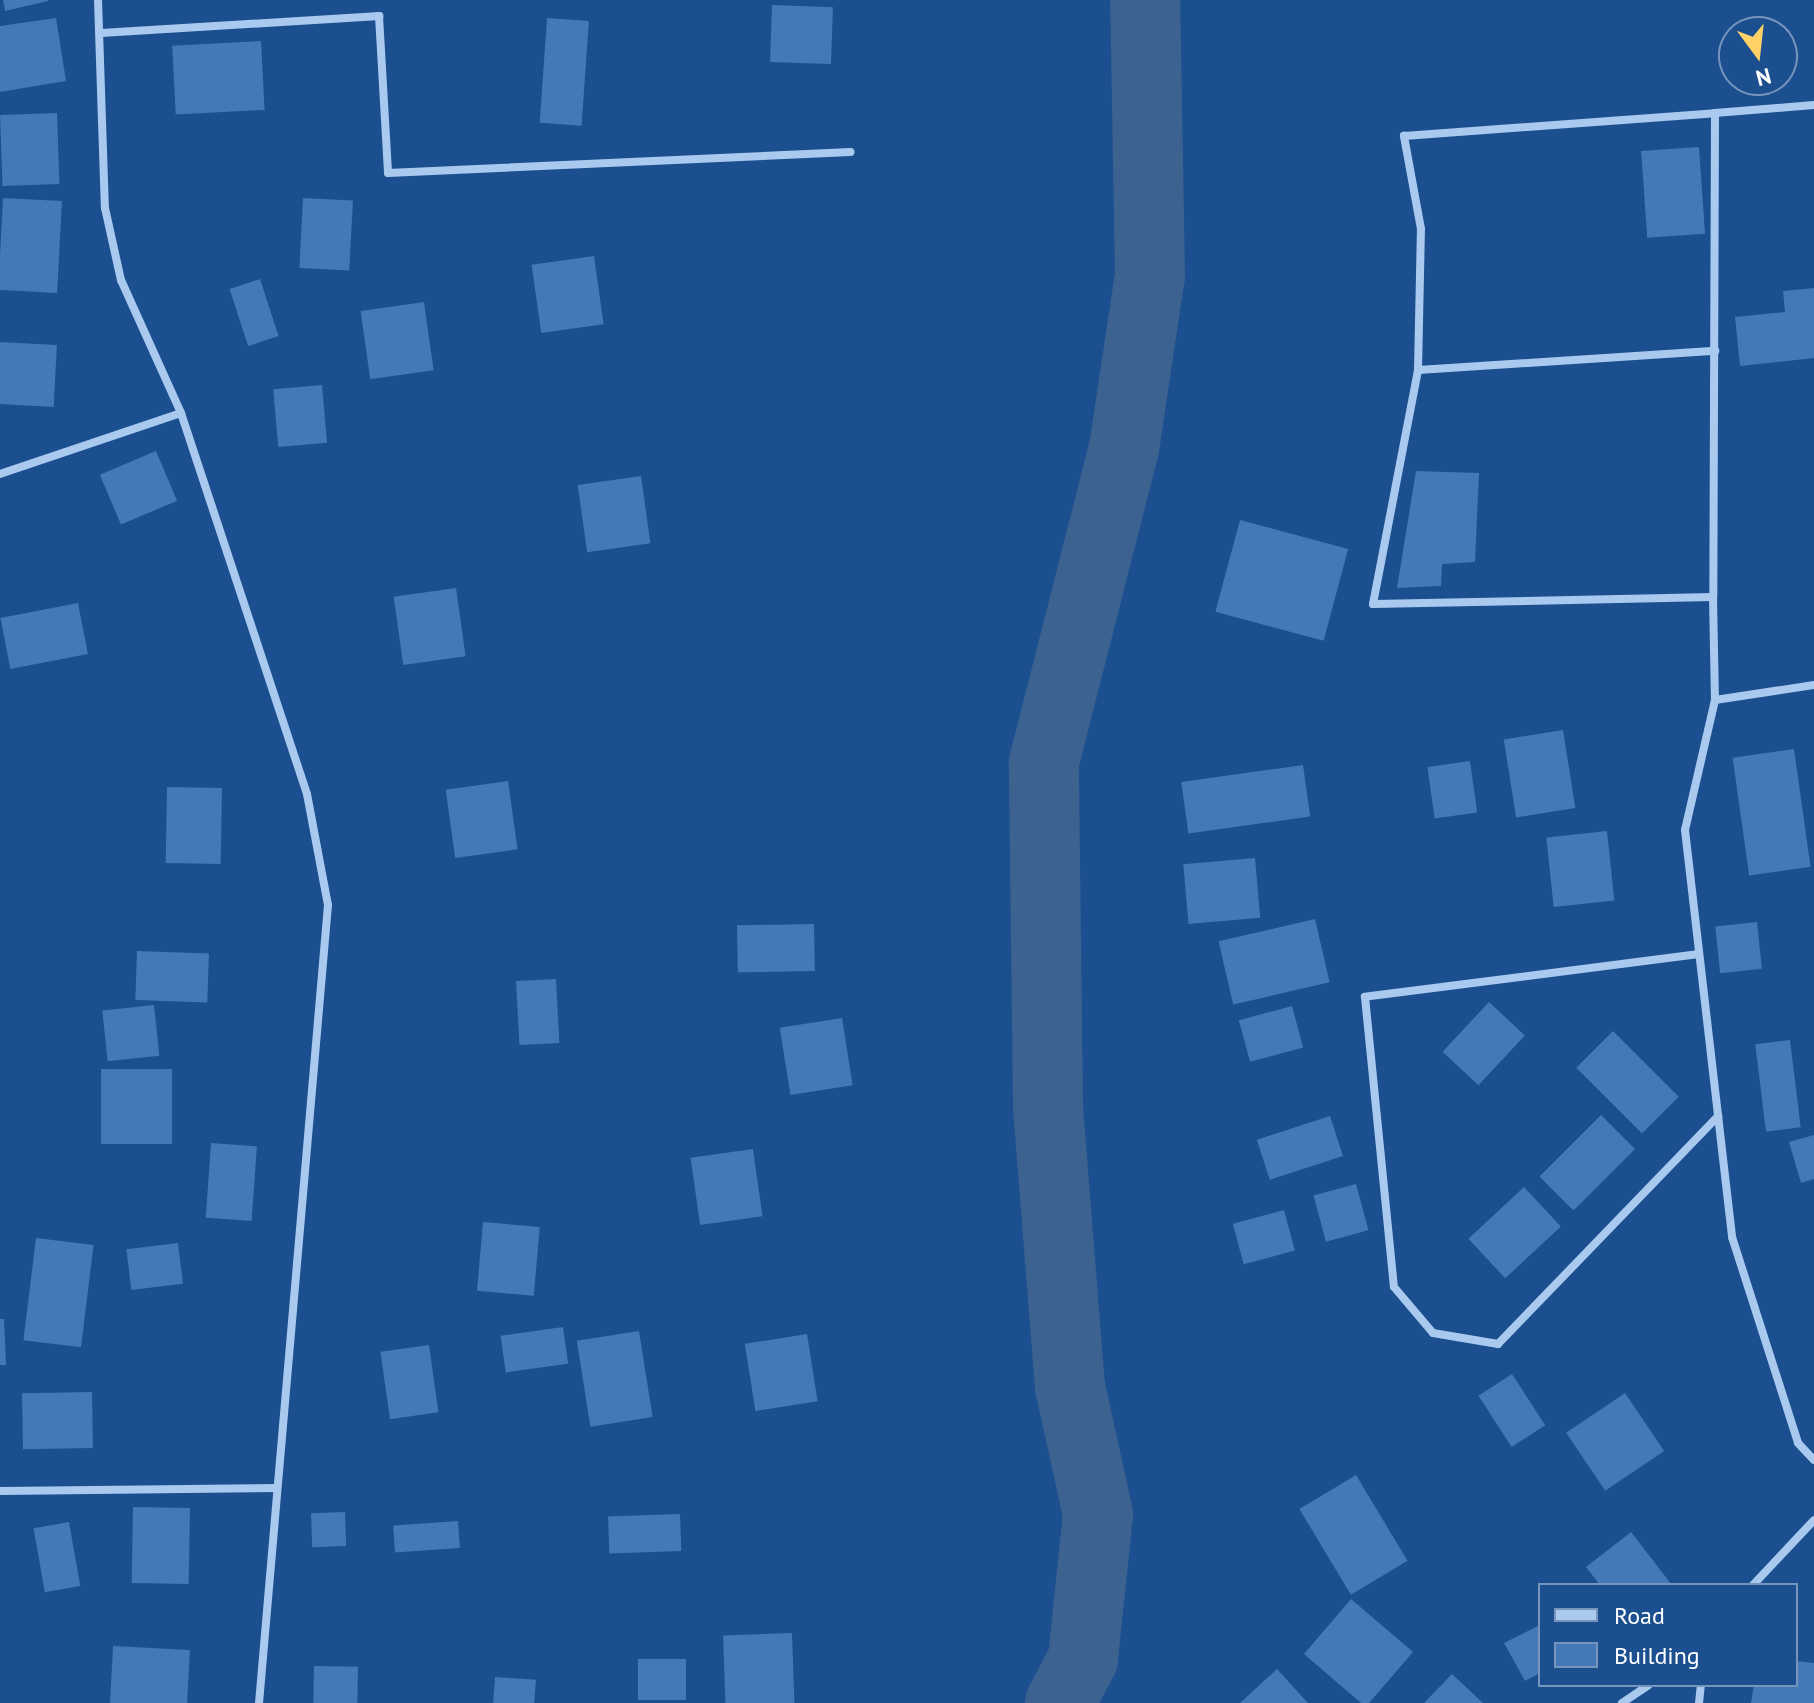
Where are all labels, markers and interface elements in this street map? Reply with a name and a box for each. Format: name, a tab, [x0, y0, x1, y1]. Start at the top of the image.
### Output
north arrow	[1718, 16, 1798, 96]
text: N	[1753, 62, 1774, 93]
legend	[1538, 1583, 1798, 1687]
text: Road	[1614, 1600, 1665, 1631]
text: Building	[1614, 1640, 1700, 1671]

